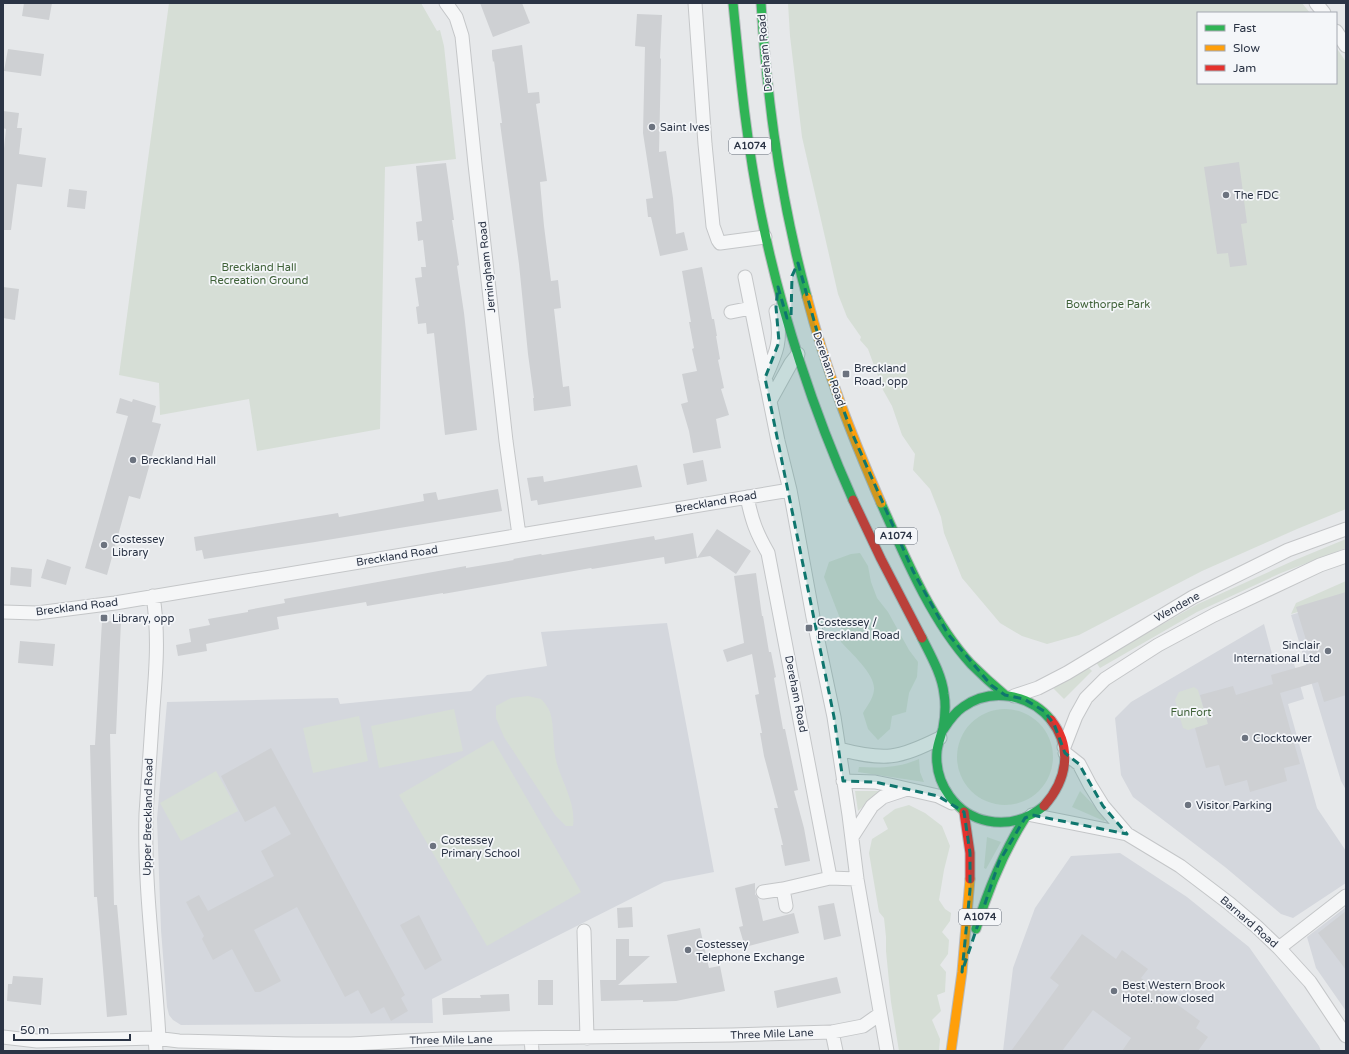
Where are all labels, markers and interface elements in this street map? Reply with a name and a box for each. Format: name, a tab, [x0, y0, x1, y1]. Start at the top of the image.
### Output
legend	[1197, 12, 1337, 84]
street label: Dereham Road	[755, 14, 775, 92]
text: Fast	[1233, 21, 1257, 35]
text: Slow	[1233, 41, 1260, 55]
text: Jam	[1233, 61, 1256, 75]
place label: Saint Ives	[660, 121, 710, 134]
marker: Saint Ives	[647, 122, 657, 132]
road number: A1074	[729, 138, 771, 154]
place label: The FDC	[1234, 189, 1279, 202]
marker: The FDC	[1221, 190, 1231, 200]
street label: Jerningham Road	[476, 220, 498, 313]
park label: Breckland Hall Recreation Ground	[210, 261, 308, 287]
park label: Bowthorpe Park	[1066, 298, 1150, 311]
street label: Dereham Road	[810, 330, 848, 408]
place label: Breckland Road, opp	[854, 362, 908, 388]
marker: Breckland Road, opp	[841, 369, 851, 379]
place label: Breckland Hall	[141, 454, 216, 467]
marker: Breckland Hall	[128, 455, 138, 465]
street label: Breckland Road	[674, 488, 758, 516]
road number: A1074	[875, 528, 917, 544]
place label: Costessey Library	[112, 533, 164, 559]
marker: Costessey Library	[99, 540, 109, 550]
street label: Breckland Road	[355, 543, 439, 569]
street label: Wendene	[1152, 589, 1202, 625]
street label: Breckland Road	[35, 595, 119, 618]
place label: Library, opp	[112, 612, 174, 625]
marker: Library, opp	[99, 613, 109, 623]
place label: Costessey / Breckland Road	[817, 616, 900, 642]
marker: Costessey / Breckland Road	[804, 623, 814, 633]
place label: Sinclair International Ltd	[1234, 639, 1321, 665]
marker: Sinclair International Ltd	[1323, 646, 1333, 656]
street label: Dereham Road	[782, 654, 810, 734]
park label: FunFort	[1171, 706, 1211, 719]
place label: Clocktower	[1253, 732, 1313, 745]
marker: Clocktower	[1240, 733, 1250, 743]
street label: Upper Breckland Road	[140, 758, 156, 876]
place label: Visitor Parking	[1196, 799, 1272, 812]
marker: Visitor Parking	[1183, 800, 1193, 810]
place label: Costessey Primary School	[441, 834, 520, 860]
marker: Costessey Primary School	[428, 841, 438, 851]
street label: Barnard Road	[1217, 893, 1281, 951]
road number: A1074	[959, 909, 1001, 925]
place label: Costessey Telephone Exchange	[696, 938, 805, 964]
marker: Costessey Telephone Exchange	[683, 945, 693, 955]
place label: Best Western Brook Hotel. now closed	[1122, 979, 1225, 1005]
marker: Best Western Brook Hotel. now closed	[1109, 986, 1119, 996]
scale bar	[14, 1016, 130, 1042]
text: 50 m	[20, 1023, 49, 1037]
street label: Three Mile Lane	[730, 1026, 814, 1042]
street label: Three Mile Lane	[409, 1033, 493, 1047]

